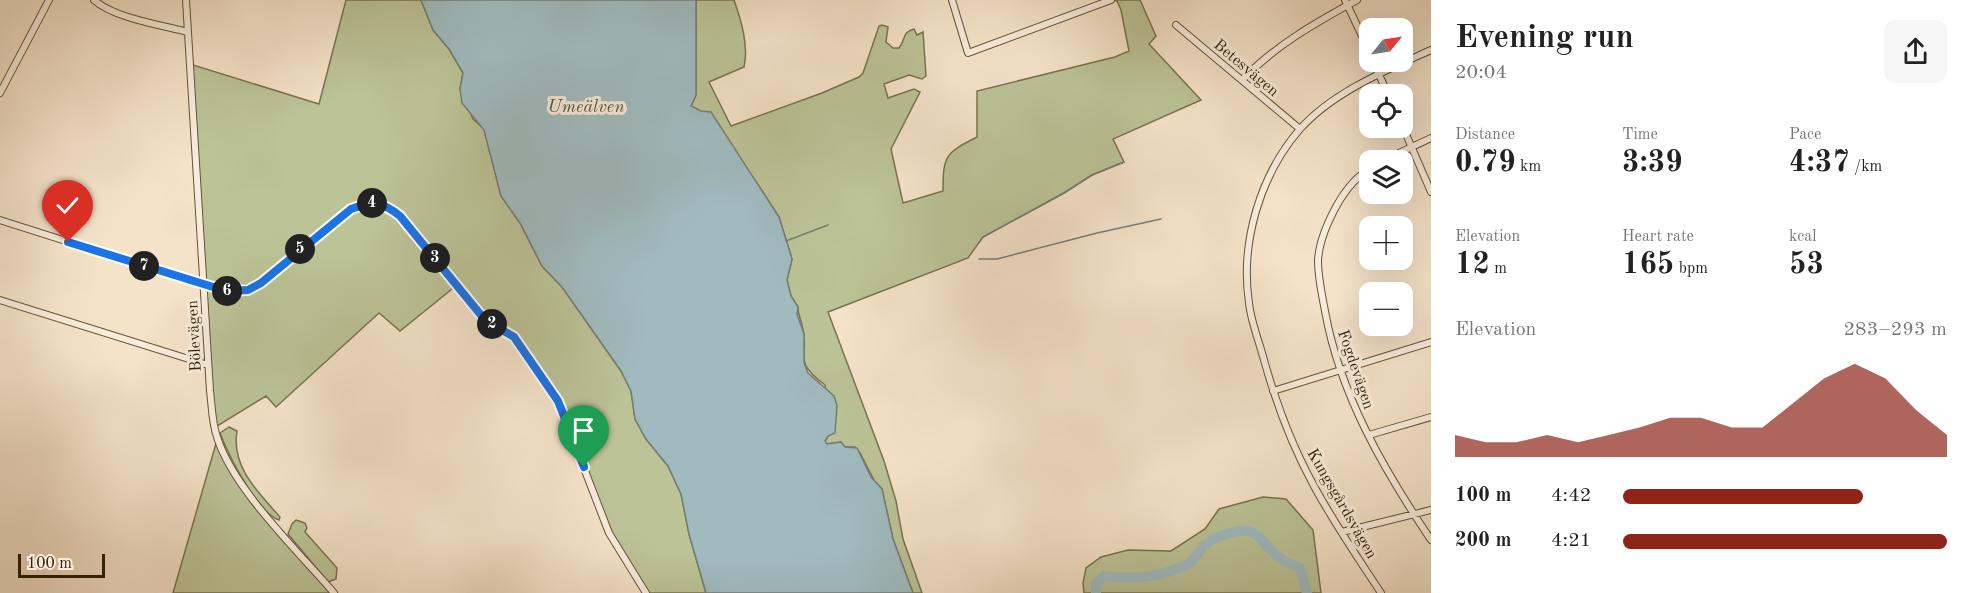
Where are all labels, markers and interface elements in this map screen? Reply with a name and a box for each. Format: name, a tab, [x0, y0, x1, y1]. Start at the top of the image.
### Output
north arrow	[1359, 18, 1413, 72]
map controls	[1359, 18, 1413, 336]
button: share	[1884, 20, 1947, 83]
text: Evening run	[1455, 22, 1634, 55]
street label: Betesvägen	[1210, 37, 1282, 100]
text: 20:04	[1455, 63, 1507, 83]
button: locate	[1359, 84, 1413, 138]
water label: Umeälven	[547, 98, 625, 116]
text: Distance	[1455, 127, 1515, 143]
text: Time	[1622, 127, 1658, 143]
text: Pace	[1789, 127, 1821, 143]
text: 0.79	[1455, 148, 1516, 178]
text: 3:39	[1622, 148, 1683, 178]
text: 4:37	[1789, 148, 1850, 178]
button: layers	[1359, 150, 1413, 204]
text: km	[1516, 159, 1541, 175]
text: /km	[1850, 159, 1882, 175]
pin	[42, 180, 93, 242]
pin: 4	[357, 188, 387, 218]
icon: check	[51, 189, 84, 222]
text: 4	[367, 195, 377, 211]
button: +	[1359, 216, 1413, 270]
text: Elevation	[1455, 229, 1520, 245]
text: Heart rate	[1622, 229, 1694, 245]
text: kcal	[1789, 229, 1817, 245]
pin: 5	[285, 234, 315, 264]
text: 5	[295, 241, 305, 257]
pin: 3	[420, 243, 450, 273]
text: 3	[430, 250, 440, 266]
text: 12	[1455, 250, 1490, 280]
text: 165	[1622, 250, 1674, 280]
text: 53	[1789, 250, 1824, 280]
pin: 7	[129, 251, 159, 281]
text: 7	[139, 258, 149, 274]
text: m	[1490, 261, 1507, 277]
text: bpm	[1674, 261, 1708, 277]
pin: 6	[212, 276, 242, 306]
button: −	[1359, 282, 1413, 336]
text: 6	[222, 283, 232, 299]
street label: Bölevägen	[185, 299, 205, 372]
pin: 2	[477, 309, 507, 339]
text: 2	[487, 316, 497, 332]
text: Elevation	[1455, 320, 1536, 340]
text: 283–293 m	[1844, 320, 1947, 340]
street label: Fogdevägen	[1334, 328, 1376, 412]
pin	[558, 405, 609, 467]
icon: arrive	[567, 414, 600, 447]
street label: Kungsgårdsvägen	[1303, 446, 1379, 562]
text: 100 m	[1455, 486, 1511, 506]
text: 4:42	[1551, 486, 1591, 506]
text: 200 m	[1455, 531, 1511, 551]
text: 4:21	[1551, 531, 1591, 551]
scale bar	[18, 551, 105, 578]
text: 100 m	[27, 556, 72, 572]

